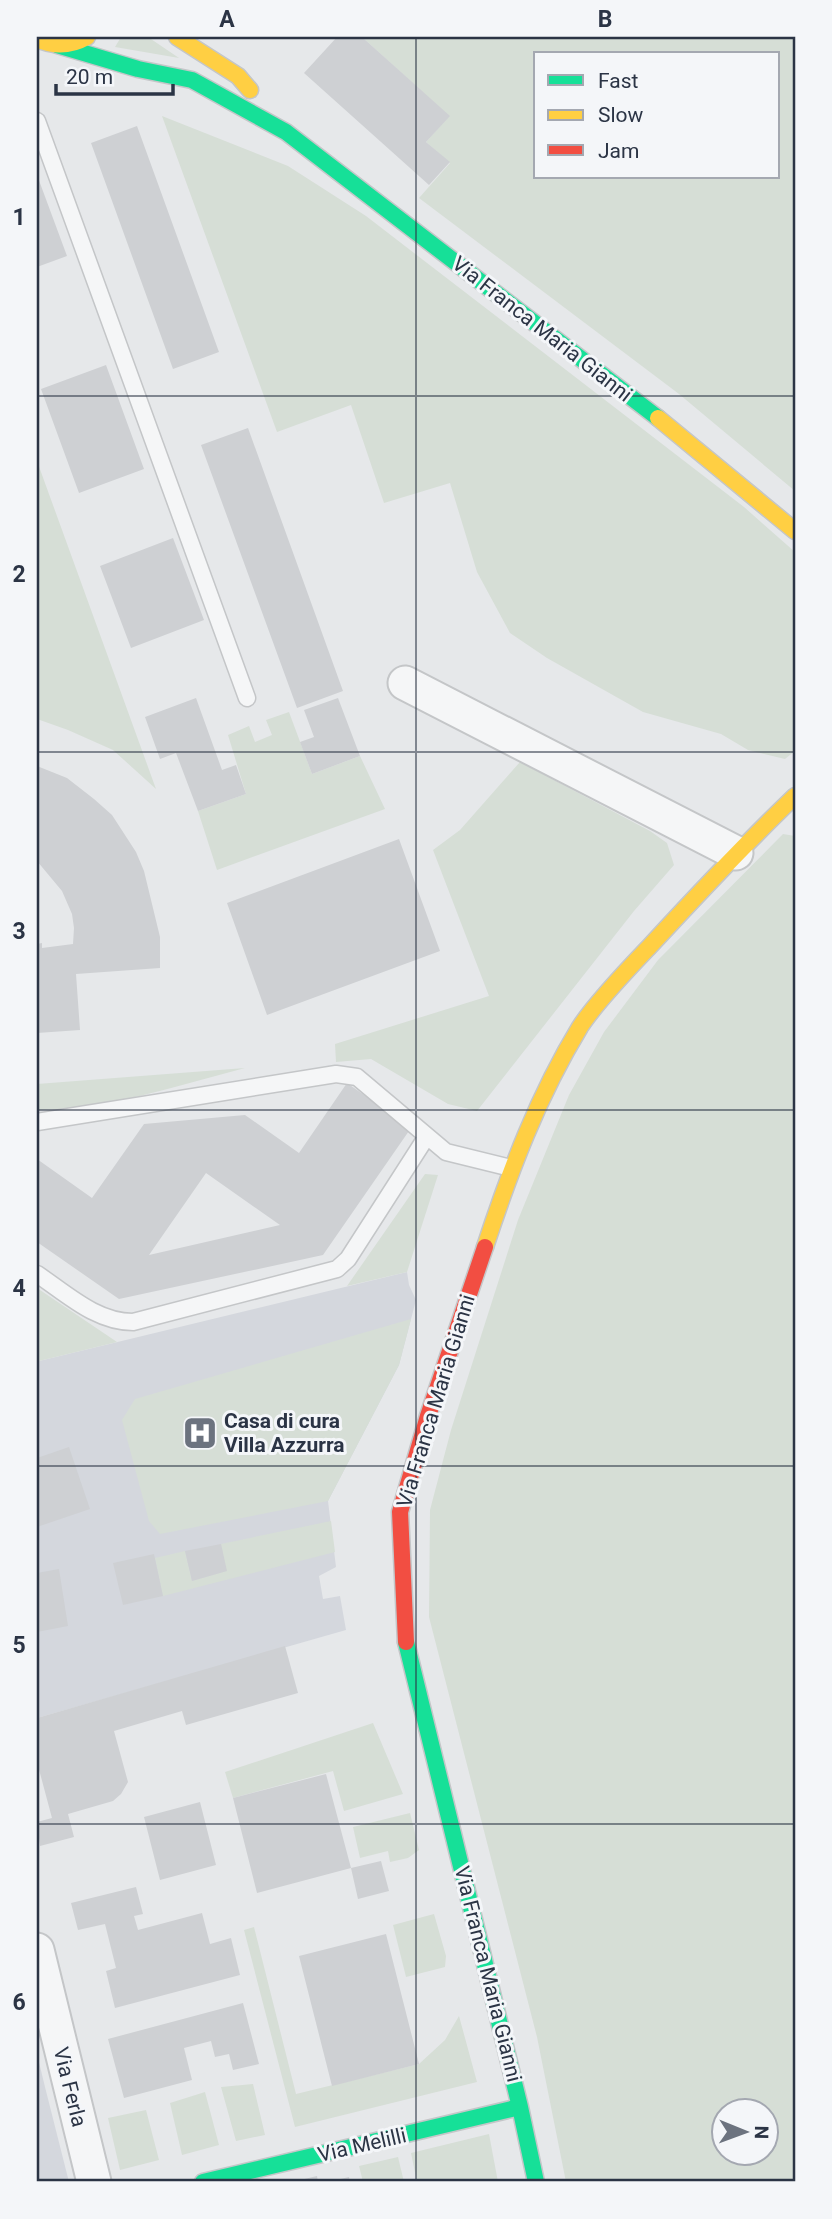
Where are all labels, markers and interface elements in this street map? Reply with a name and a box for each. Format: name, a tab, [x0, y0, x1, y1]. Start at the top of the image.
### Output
text: A	[219, 6, 235, 33]
text: B	[598, 6, 612, 33]
scale bar	[56, 52, 173, 96]
legend	[534, 52, 780, 178]
text: 20 m	[66, 65, 113, 89]
text: Fast	[598, 69, 639, 93]
text: Slow	[598, 103, 644, 127]
text: Jam	[598, 139, 639, 163]
text: 1	[12, 204, 26, 231]
street label: Via Franca Maria Gianni	[447, 251, 637, 407]
text: 2	[12, 561, 26, 588]
text: 3	[12, 918, 26, 945]
text: 4	[12, 1275, 26, 1302]
street label: Via Franca Maria Gianni	[392, 1292, 480, 1510]
place label: Casa di cura Villa Azzurra	[224, 1409, 345, 1457]
hospital icon: Casa di cura Villa Azzurra	[181, 1414, 219, 1452]
text: 5	[12, 1632, 26, 1659]
street label: Via Franca Maria Gianni	[450, 1864, 526, 2084]
text: 6	[12, 1989, 26, 2016]
street label: Via Ferla	[49, 2045, 91, 2129]
north arrow	[710, 2096, 780, 2166]
street label: Via Melilli	[315, 2123, 409, 2167]
text: N	[750, 2125, 773, 2139]

